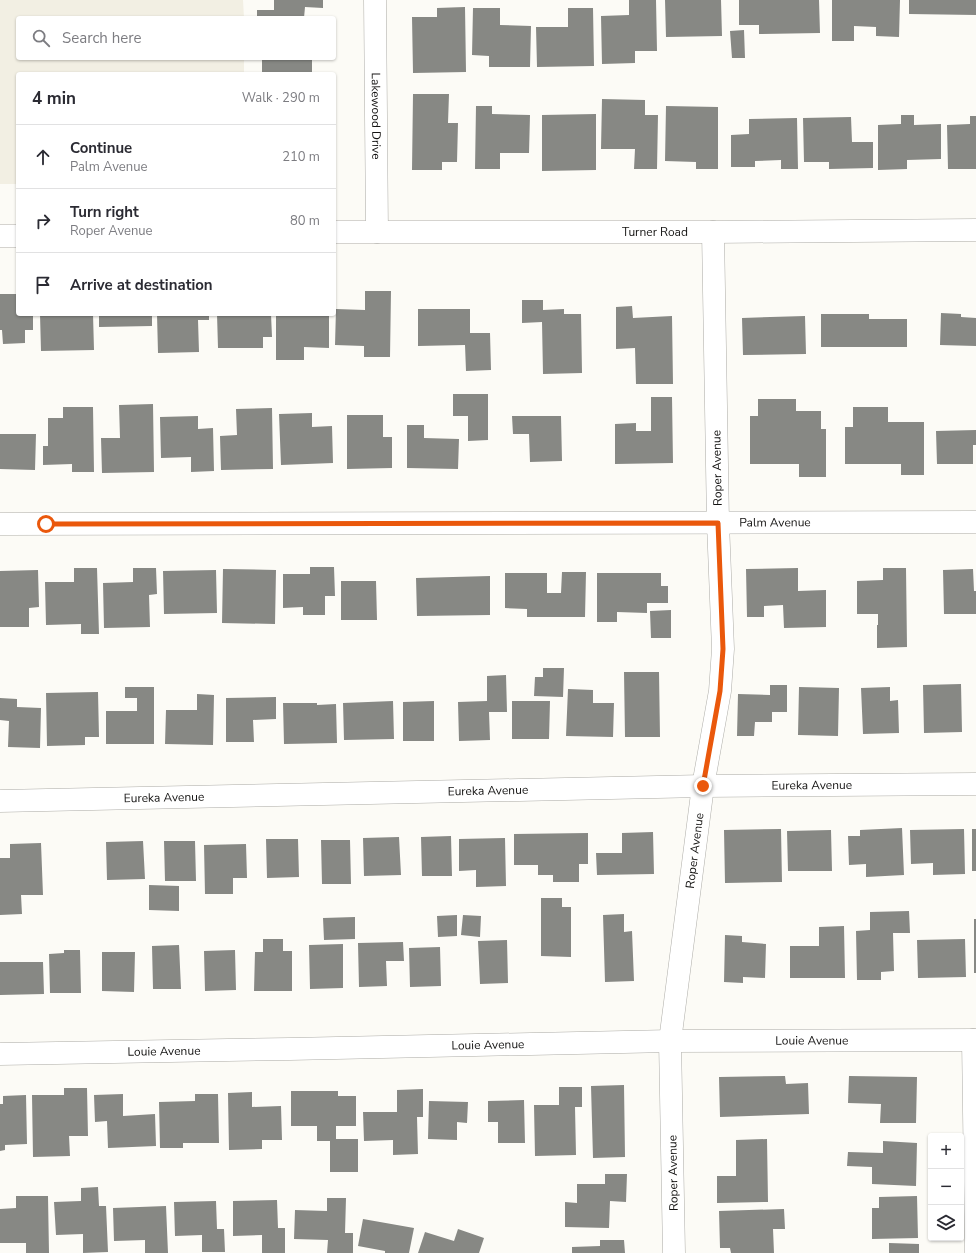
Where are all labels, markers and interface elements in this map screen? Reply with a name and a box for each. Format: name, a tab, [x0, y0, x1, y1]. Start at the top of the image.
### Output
search box	[16, 16, 336, 60]
icon: search	[30, 27, 52, 49]
text: Search here	[62, 28, 142, 48]
street label: Lakewood Drive	[368, 72, 384, 160]
text: 4 min	[32, 87, 76, 110]
text: Walk · 290 m	[242, 89, 320, 107]
text: Continue	[70, 138, 132, 158]
icon: ahead	[32, 146, 54, 168]
text: 210 m	[282, 148, 320, 166]
text: Palm Avenue	[70, 158, 147, 176]
text: Turn right	[70, 202, 139, 222]
icon: right	[32, 210, 54, 232]
text: 80 m	[290, 212, 320, 230]
text: Roper Avenue	[70, 222, 153, 240]
street label: Turner Road	[622, 224, 688, 240]
icon: arrive	[32, 274, 54, 296]
text: Arrive at destination	[70, 275, 213, 295]
street label: Roper Avenue	[708, 430, 726, 506]
street label: Palm Avenue	[739, 514, 811, 530]
route start	[37, 515, 55, 533]
route end	[694, 777, 712, 795]
street label: Eureka Avenue	[771, 777, 852, 793]
street label: Eureka Avenue	[447, 782, 528, 799]
street label: Eureka Avenue	[123, 789, 204, 806]
street label: Roper Avenue	[682, 812, 707, 889]
street label: Louie Avenue	[775, 1032, 848, 1049]
street label: Louie Avenue	[451, 1036, 525, 1054]
street label: Louie Avenue	[127, 1043, 201, 1060]
map controls	[928, 1133, 964, 1241]
button: +	[928, 1133, 964, 1169]
street label: Roper Avenue	[664, 1135, 682, 1211]
button: −	[928, 1169, 964, 1205]
button: layers	[928, 1205, 964, 1241]

